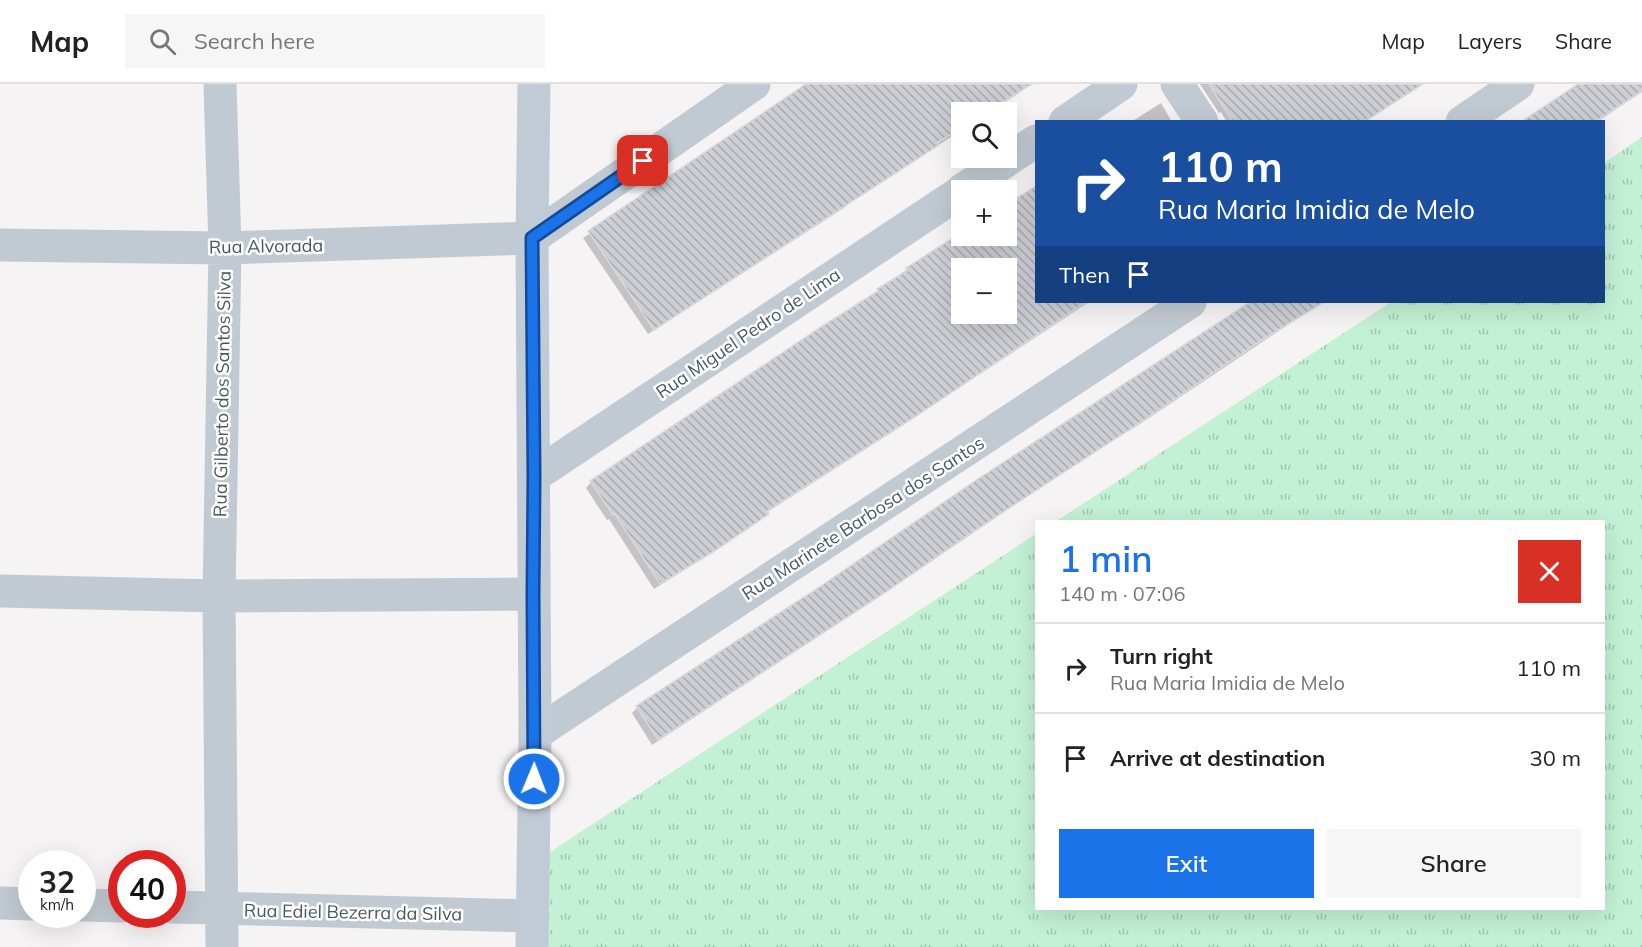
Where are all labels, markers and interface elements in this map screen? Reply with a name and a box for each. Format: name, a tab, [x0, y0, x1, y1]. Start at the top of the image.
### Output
search box	[125, 14, 545, 68]
text: Map	[30, 24, 89, 59]
icon: search	[146, 25, 179, 58]
text: Search here	[194, 27, 315, 55]
text: Map	[1382, 28, 1425, 54]
text: Layers	[1458, 28, 1522, 54]
text: Share	[1555, 28, 1612, 54]
map controls	[951, 102, 1017, 324]
button: search	[951, 102, 1017, 168]
pin	[617, 135, 668, 186]
text: 110 m	[1158, 140, 1283, 193]
icon: arrive	[626, 144, 659, 177]
icon: right	[1059, 144, 1137, 222]
button: +	[951, 180, 1017, 246]
text: Rua Maria Imidia de Melo	[1158, 192, 1475, 226]
street label: Rua Alvorada	[209, 234, 323, 258]
button: −	[951, 258, 1017, 324]
icon: arrive	[1122, 258, 1155, 291]
text: Then	[1059, 261, 1110, 289]
street label: Rua Miguel Pedro de Lima	[651, 263, 845, 403]
street label: Rua Gilberto dos Santos Silva	[208, 271, 236, 517]
street label: Rua Marinete Barbosa dos Santos	[738, 431, 988, 605]
text: 1 min	[1059, 536, 1153, 581]
button: close	[1518, 540, 1581, 603]
text: 140 m · 07:06	[1059, 581, 1185, 606]
text: Turn right	[1110, 642, 1213, 670]
icon: right	[1059, 652, 1092, 685]
text: 110 m	[1516, 654, 1581, 682]
text: Rua Maria Imidia de Melo	[1110, 670, 1345, 695]
icon: arrive	[1059, 742, 1092, 775]
text: Arrive at destination	[1110, 744, 1325, 772]
text: 30 m	[1530, 744, 1581, 772]
position arrow	[502, 747, 566, 811]
button: Exit	[1059, 829, 1314, 898]
button: Share	[1326, 829, 1581, 898]
speed limit sign: 40	[108, 850, 186, 928]
text: 32	[39, 863, 75, 901]
text: km/h	[40, 895, 74, 914]
street label: Rua Ediel Bezerra da Silva	[244, 899, 462, 925]

